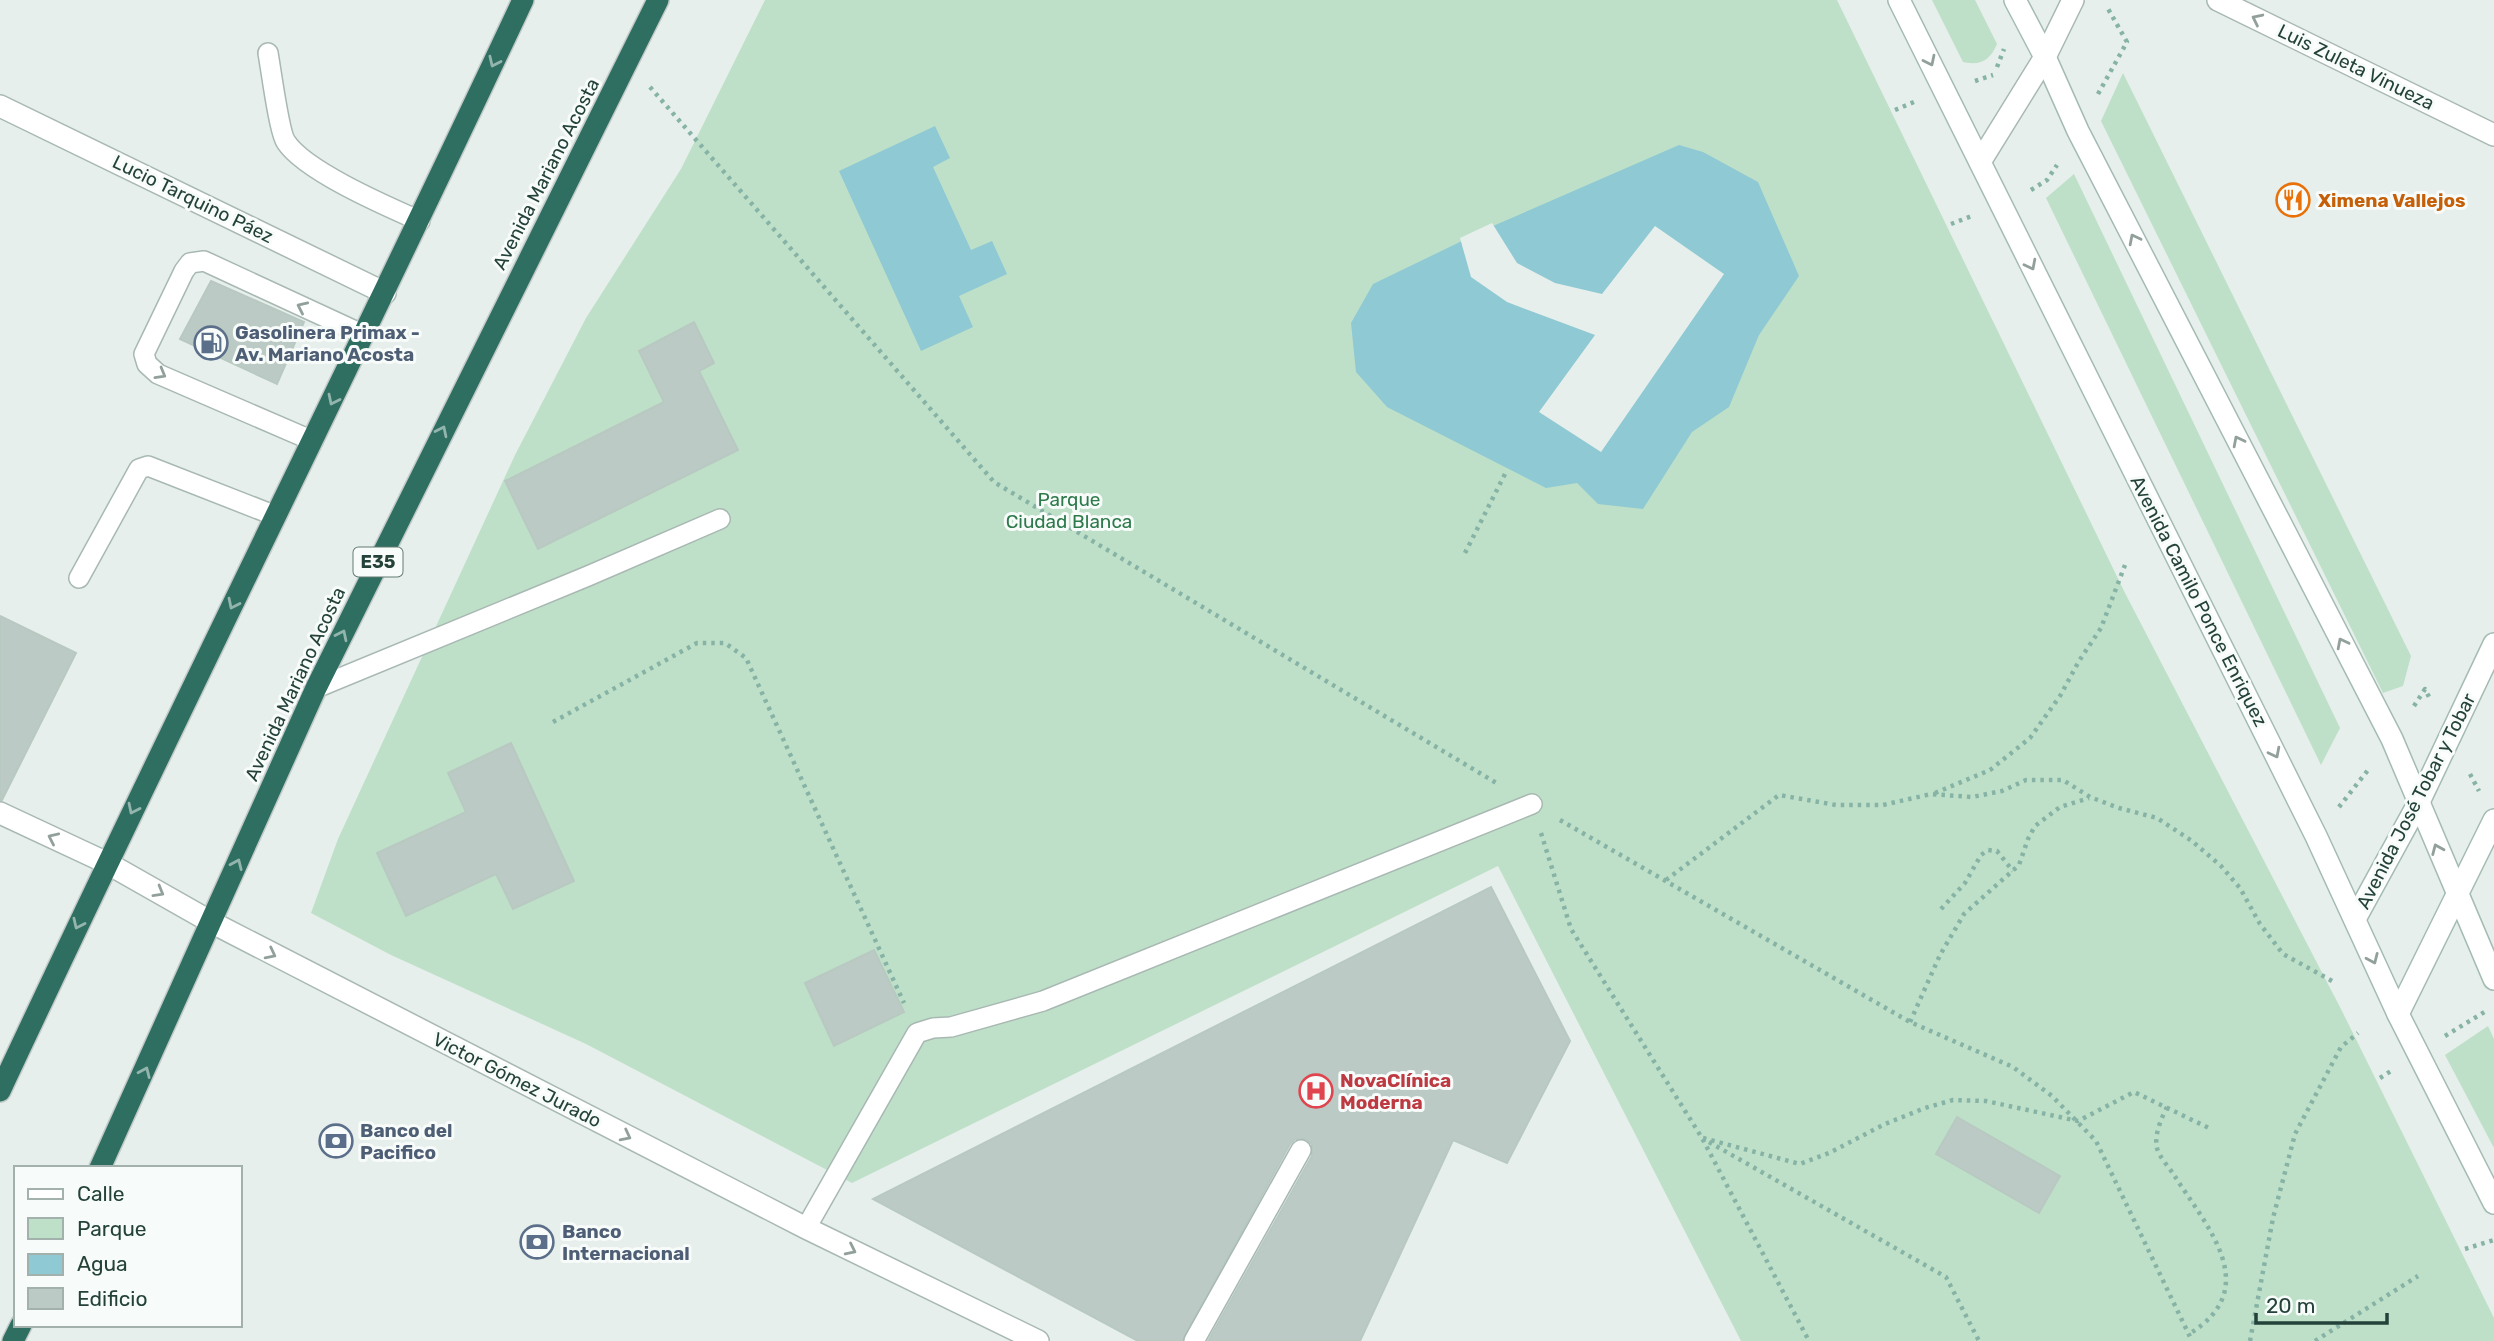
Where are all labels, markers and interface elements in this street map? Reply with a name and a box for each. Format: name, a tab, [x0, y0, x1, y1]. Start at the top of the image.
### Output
one-way arrow	[2252, 13, 2264, 27]
street label: Luis Zuleta Vinueza	[2274, 19, 2438, 115]
one-way arrow	[1921, 54, 1935, 66]
one-way arrow	[488, 55, 502, 67]
street label: Avenida Mariano Acosta	[488, 75, 604, 273]
street label: Lucio Tarquino Páez	[109, 150, 277, 248]
restaurant icon: Ximena Vallejos	[2274, 181, 2312, 219]
place label: Ximena Vallejos	[2318, 189, 2466, 212]
one-way arrow	[2128, 234, 2142, 246]
one-way arrow	[2022, 258, 2036, 270]
one-way arrow	[297, 301, 309, 315]
place label: Gasolinera Primax - Av. Mariano Acosta	[235, 321, 420, 366]
fuel station icon: Gasolinera Primax - Av. Mariano Acosta	[192, 324, 230, 362]
one-way arrow	[153, 365, 166, 378]
one-way arrow	[327, 393, 341, 405]
one-way arrow	[434, 426, 448, 438]
one-way arrow	[2232, 436, 2246, 448]
street label: Avenida Camilo Ponce Enriquez	[2126, 472, 2272, 730]
park label: Parque Ciudad Blanca	[1006, 488, 1132, 533]
road number: E35	[354, 548, 402, 576]
street label: Avenida Mariano Acosta	[240, 583, 350, 785]
one-way arrow	[228, 597, 242, 609]
one-way arrow	[334, 630, 348, 642]
one-way arrow	[2337, 638, 2350, 650]
street label: Avenida José Tobar y Tobar	[2351, 689, 2481, 913]
one-way arrow	[2267, 746, 2281, 758]
one-way arrow	[127, 802, 141, 814]
one-way arrow	[48, 832, 60, 846]
one-way arrow	[2431, 844, 2445, 857]
one-way arrow	[229, 859, 243, 871]
one-way arrow	[151, 884, 164, 897]
one-way arrow	[72, 917, 86, 929]
one-way arrow	[264, 945, 276, 959]
one-way arrow	[2365, 951, 2379, 964]
street label: Victor Gómez Jurado	[429, 1028, 605, 1132]
one-way arrow	[137, 1067, 151, 1079]
place label: NovaClínica Moderna	[1340, 1069, 1451, 1114]
hospital icon: NovaClínica Moderna	[1297, 1072, 1335, 1110]
place label: Banco del Pacifico	[360, 1119, 452, 1164]
bank icon: Banco del Pacifico	[317, 1122, 355, 1160]
one-way arrow	[619, 1128, 631, 1141]
legend	[14, 1166, 242, 1327]
text: Calle	[77, 1181, 125, 1206]
text: Parque	[77, 1216, 147, 1241]
place label: Banco Internacional	[562, 1220, 690, 1265]
bank icon: Banco Internacional	[518, 1223, 556, 1261]
one-way arrow	[844, 1242, 856, 1256]
text: Agua	[77, 1251, 128, 1276]
scale bar	[2256, 1282, 2387, 1326]
text: Edificio	[77, 1286, 147, 1311]
text: 20 m	[2266, 1293, 2315, 1318]

